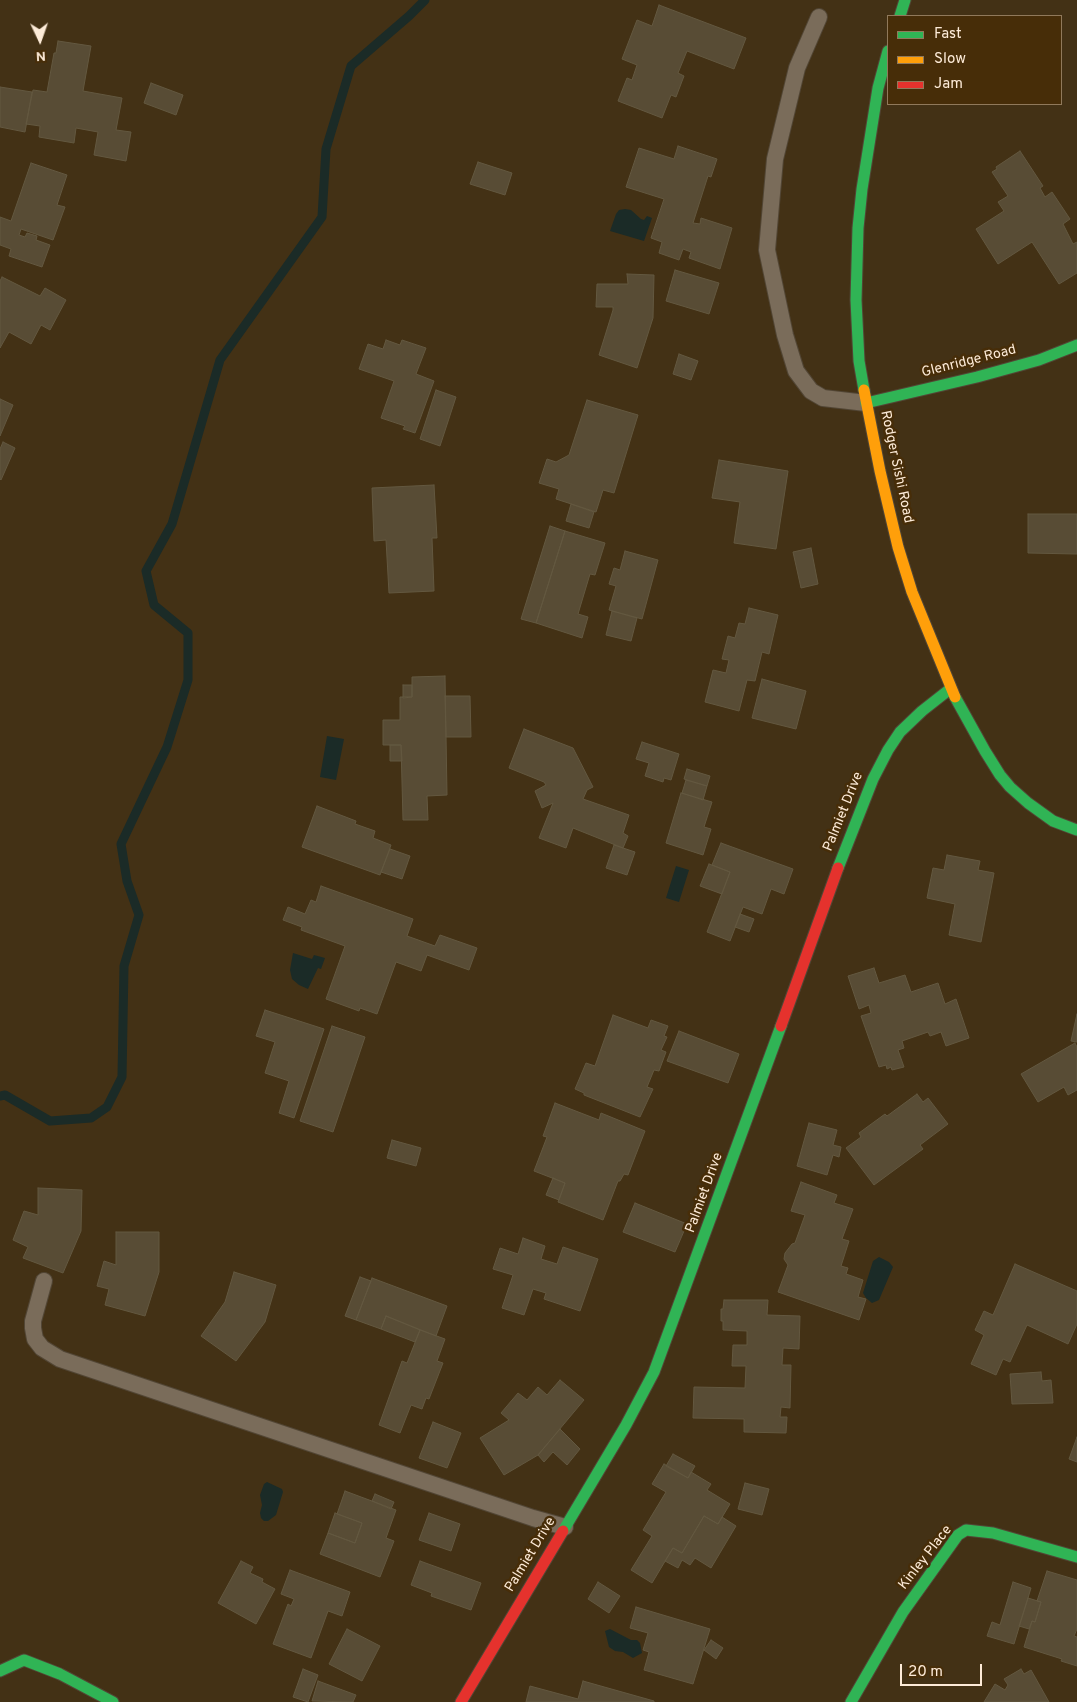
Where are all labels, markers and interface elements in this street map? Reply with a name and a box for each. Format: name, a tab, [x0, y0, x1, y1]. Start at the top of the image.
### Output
north arrow	[15, 15, 65, 65]
legend	[887, 15, 1062, 105]
text: Fast	[934, 25, 962, 44]
text: N	[35, 47, 46, 64]
text: Slow	[934, 50, 966, 69]
text: Jam	[934, 75, 963, 94]
street label: Glenridge Road	[920, 342, 1018, 382]
street label: Rodger Sishi Road	[876, 409, 916, 525]
street label: Palmiet Drive	[820, 770, 868, 854]
street label: Palmiet Drive	[683, 1151, 727, 1235]
street label: Palmiet Drive	[502, 1515, 560, 1595]
street label: Kinley Place	[896, 1522, 956, 1594]
scale bar	[902, 1654, 984, 1686]
text: 20 m	[908, 1663, 943, 1682]

